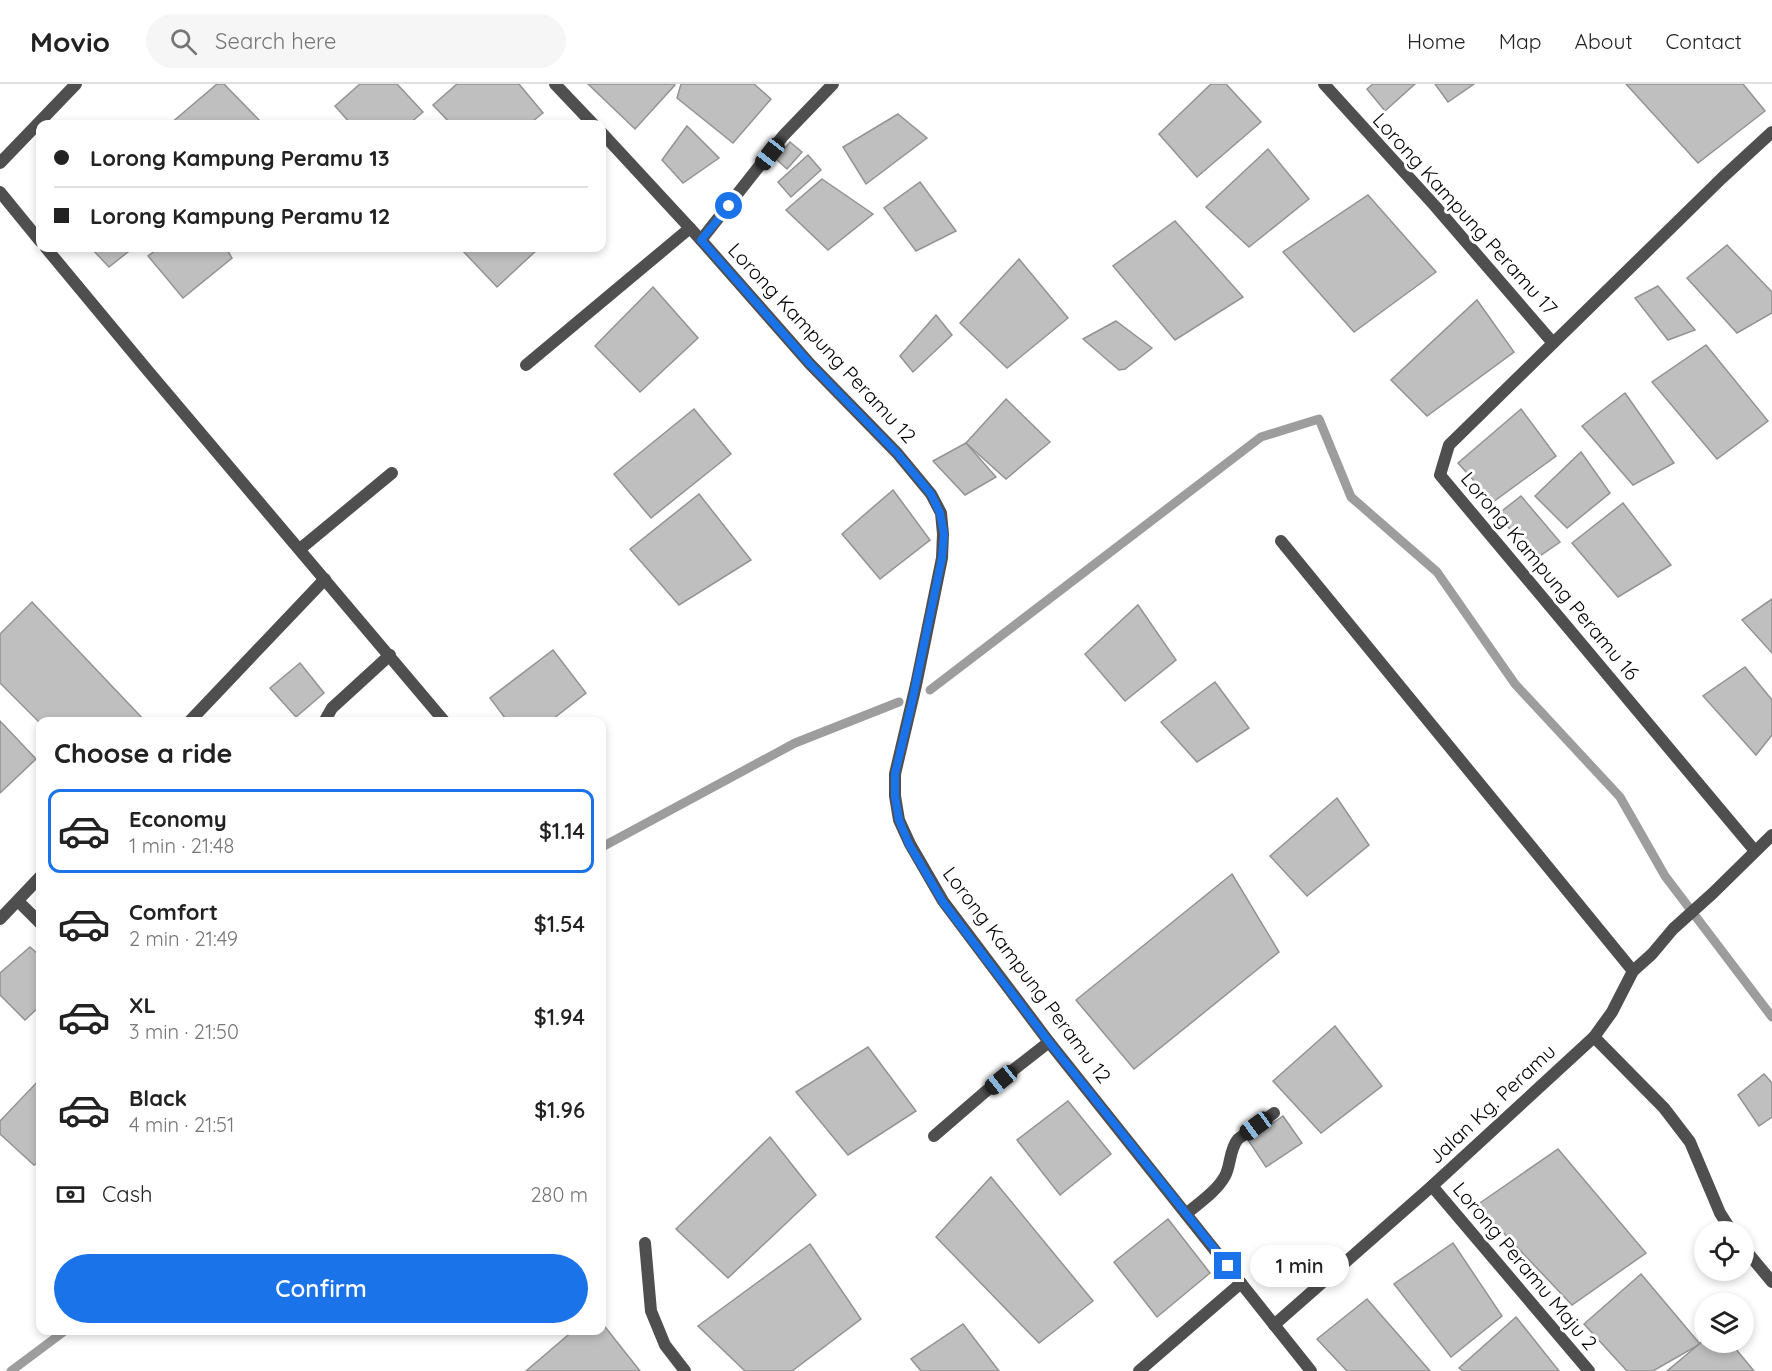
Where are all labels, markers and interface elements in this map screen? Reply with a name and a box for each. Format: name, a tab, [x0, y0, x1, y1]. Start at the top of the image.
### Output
search box	[146, 14, 566, 68]
text: Movio	[30, 24, 110, 59]
icon: search	[167, 25, 200, 58]
text: Search here	[215, 27, 337, 55]
text: Home	[1407, 28, 1466, 54]
text: Map	[1499, 28, 1542, 54]
text: About	[1575, 28, 1633, 54]
text: Contact	[1666, 28, 1742, 54]
street label: Lorong Kampung Peramu 17	[1368, 107, 1563, 320]
car	[752, 134, 788, 174]
text: Lorong Kampung Peramu 13	[90, 144, 390, 172]
route start	[715, 192, 742, 219]
text: Lorong Kampung Peramu 12	[90, 202, 390, 230]
street label: Lorong Kampung Peramu 12	[723, 237, 922, 448]
street label: Lorong Kampung Peramu 16	[1456, 466, 1645, 685]
text: Choose a ride	[54, 736, 232, 770]
icon: car	[57, 804, 111, 858]
text: Economy	[129, 805, 227, 833]
text: $1.14	[539, 817, 585, 845]
text: 1 min · 21:48	[129, 833, 234, 858]
street label: Lorong Kampung Peramu 12	[938, 862, 1117, 1088]
icon: car	[57, 897, 111, 951]
text: Comfort	[129, 898, 218, 926]
text: $1.54	[534, 910, 585, 938]
text: 2 min · 21:49	[129, 926, 238, 951]
icon: car	[57, 990, 111, 1044]
text: XL	[129, 991, 156, 1019]
text: $1.94	[534, 1003, 585, 1031]
text: 3 min · 21:50	[129, 1019, 239, 1044]
street label: Jalan Kg. Peramu	[1423, 1038, 1560, 1169]
car	[981, 1062, 1021, 1098]
icon: car	[57, 1083, 111, 1137]
text: Black	[129, 1084, 187, 1112]
text: $1.96	[534, 1096, 585, 1124]
car	[1236, 1108, 1276, 1144]
text: 4 min · 21:51	[129, 1112, 234, 1137]
street label: Lorong Peramu Maju 2	[1448, 1177, 1603, 1355]
icon: cash	[54, 1178, 87, 1211]
text: Cash	[102, 1180, 153, 1208]
text: 280 m	[531, 1182, 588, 1207]
map controls	[1694, 1221, 1754, 1353]
button: locate	[1694, 1221, 1754, 1281]
callout: 1 min	[1249, 1245, 1348, 1287]
route end	[1214, 1252, 1241, 1279]
text: 1 min	[1276, 1253, 1323, 1278]
button: Confirm	[54, 1254, 588, 1323]
button: layers	[1694, 1293, 1754, 1353]

